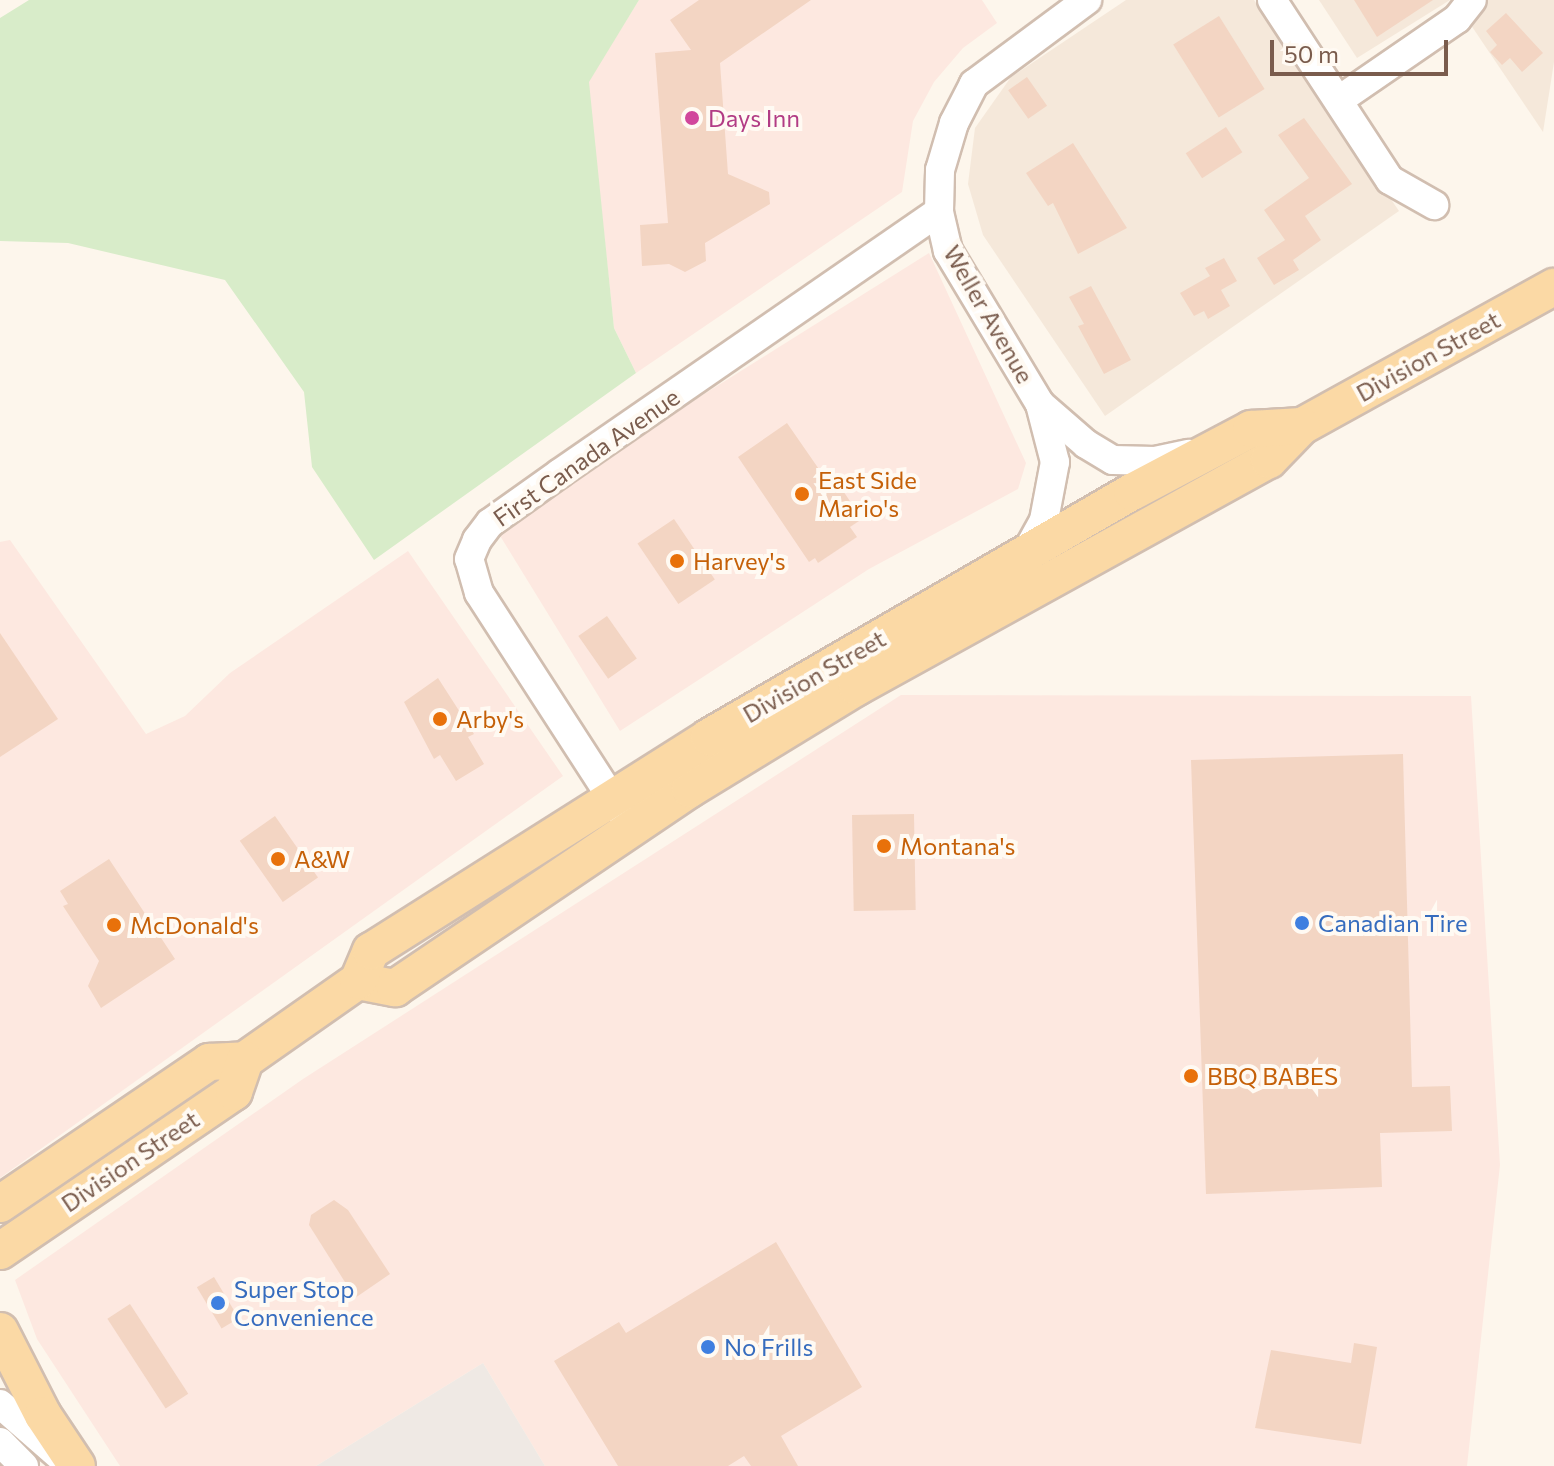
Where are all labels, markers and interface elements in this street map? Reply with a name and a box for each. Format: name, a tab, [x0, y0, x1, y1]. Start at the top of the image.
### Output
scale bar	[1274, 24, 1452, 74]
text: 50 m	[1284, 39, 1339, 68]
place label: Days Inn	[708, 104, 800, 132]
marker: Days Inn	[683, 109, 701, 127]
street label: Weller Avenue	[938, 240, 1040, 388]
street label: Division Street	[1351, 305, 1505, 407]
street label: First Canada Avenue	[487, 382, 685, 532]
place label: East Side Mario's	[818, 466, 917, 522]
marker: East Side Mario's	[793, 485, 811, 503]
place label: Harvey's	[693, 547, 786, 575]
marker: Harvey's	[668, 552, 686, 570]
street label: Division Street	[738, 624, 890, 728]
place label: Arby's	[456, 705, 524, 733]
marker: Arby's	[431, 710, 449, 728]
place label: Montana's	[900, 832, 1015, 860]
marker: Montana's	[875, 837, 893, 855]
place label: A&W	[294, 845, 350, 873]
marker: A&W	[269, 850, 287, 868]
place label: Canadian Tire	[1318, 909, 1468, 937]
place label: McDonald's	[130, 911, 259, 939]
marker: Canadian Tire	[1293, 914, 1311, 932]
marker: McDonald's	[105, 916, 123, 934]
place label: BBQ BABES	[1207, 1062, 1338, 1090]
marker: BBQ BABES	[1182, 1067, 1200, 1085]
street label: Division Street	[56, 1104, 204, 1218]
place label: Super Stop Convenience	[234, 1275, 374, 1331]
marker: Super Stop Convenience	[209, 1294, 227, 1312]
place label: No Frills	[724, 1333, 813, 1361]
marker: No Frills	[699, 1338, 717, 1356]

